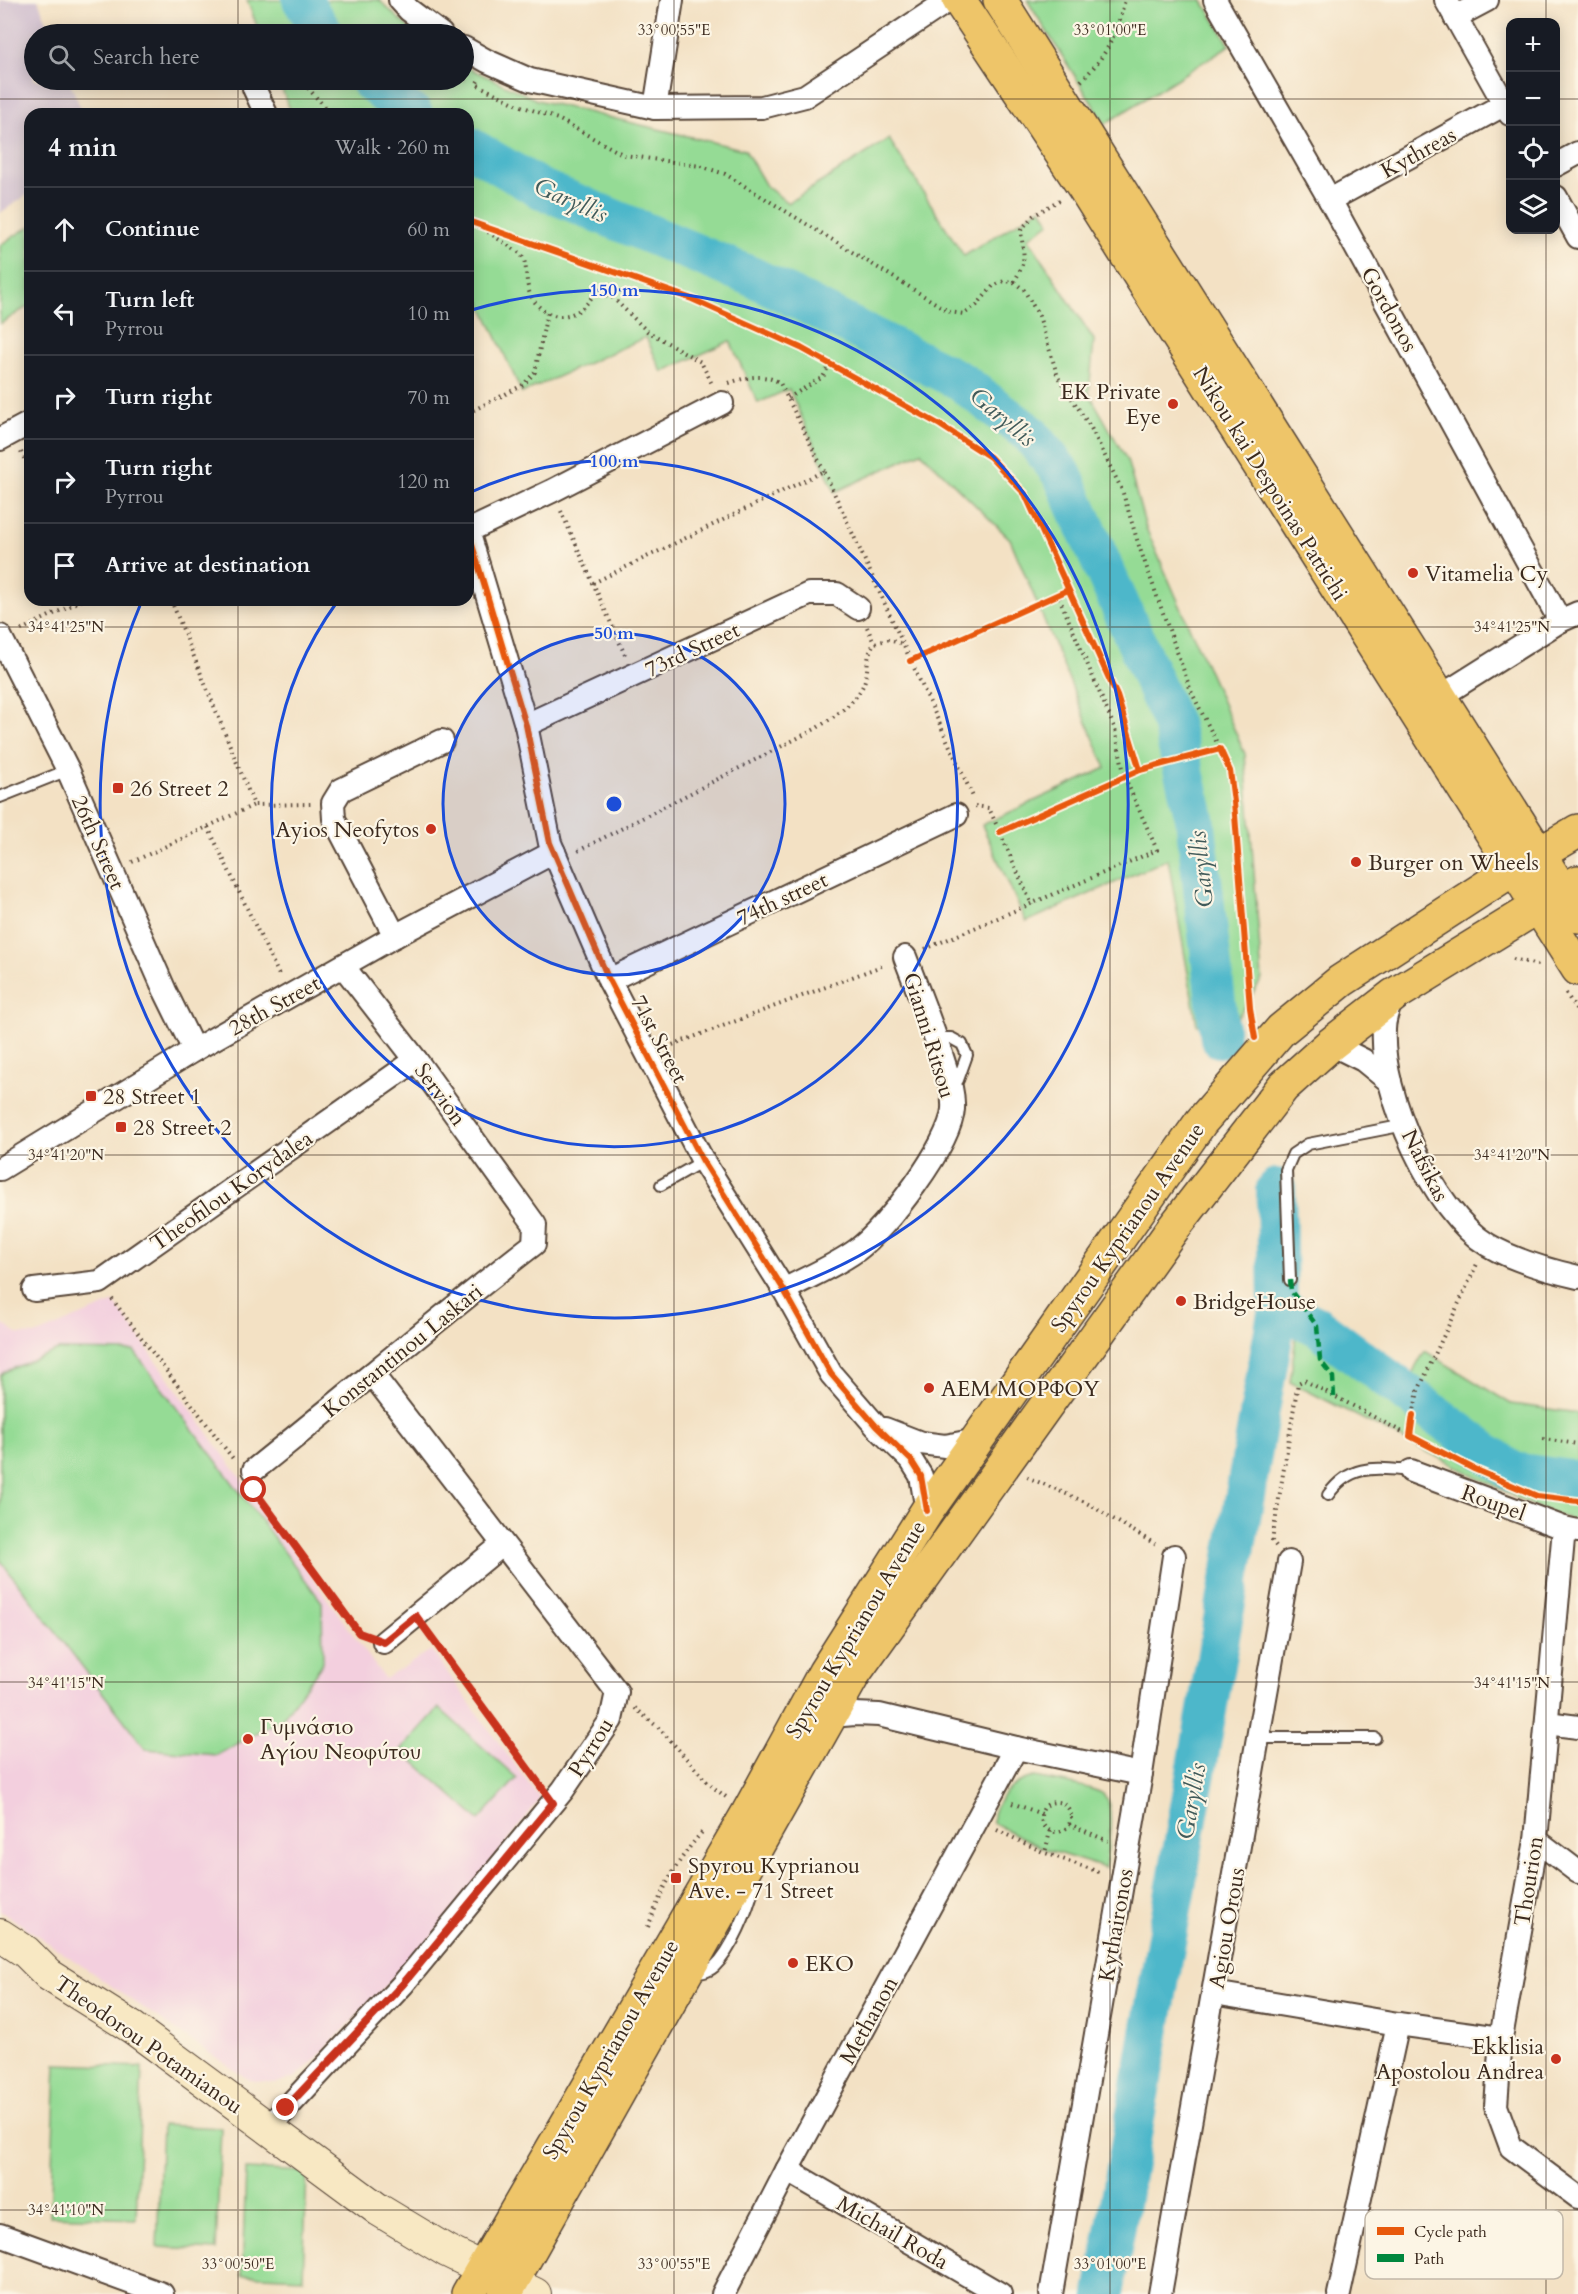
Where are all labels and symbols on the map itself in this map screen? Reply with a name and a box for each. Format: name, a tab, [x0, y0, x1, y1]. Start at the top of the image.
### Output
text: 33°00'55"E	[638, 20, 710, 40]
text: 33°01'00"E	[1074, 20, 1146, 40]
street label: Kythreas	[1375, 120, 1462, 186]
water label: Garyllis	[529, 170, 613, 231]
street label: Gordonos	[1354, 262, 1425, 357]
text: 150 m	[589, 278, 639, 303]
street label: Nikou kai Despoinas Pattichi	[1186, 361, 1355, 606]
place label: EK Private Eye	[1060, 377, 1161, 432]
water label: Garyllis	[963, 380, 1043, 455]
marker: EK Private Eye	[1166, 397, 1180, 411]
text: 100 m	[589, 449, 639, 474]
place label: Vitamelia Cy	[1425, 559, 1548, 589]
marker: Vitamelia Cy	[1406, 566, 1420, 580]
street label: 73rd Street	[640, 615, 745, 685]
text: 34°41'25"N	[28, 617, 104, 637]
text: 34°41'25"N	[1474, 617, 1550, 637]
text: 50 m	[594, 621, 634, 646]
place label: 26 Street 2	[130, 774, 229, 804]
marker: 26 Street 2	[111, 781, 125, 795]
street label: 26th Street	[64, 790, 132, 894]
centre of rings	[604, 794, 624, 814]
place label: Ayios Neofytos	[275, 815, 419, 845]
marker: Ayios Neofytos	[424, 822, 438, 836]
water label: Garyllis	[1181, 829, 1222, 909]
place label: Burger on Wheels	[1368, 848, 1539, 878]
marker: Burger on Wheels	[1349, 855, 1363, 869]
street label: 74th street	[732, 865, 833, 933]
street label: 28th Street	[223, 968, 326, 1043]
street label: Gianni Ritsou	[896, 969, 962, 1102]
street label: 71st Street	[623, 990, 695, 1089]
street label: Servion	[407, 1057, 473, 1132]
place label: 28 Street 1	[103, 1082, 202, 1112]
marker: 28 Street 1	[84, 1089, 98, 1103]
place label: 28 Street 2	[133, 1113, 232, 1143]
street label: Spyrou Kyprianou Avenue	[1044, 1117, 1212, 1338]
marker: 28 Street 2	[114, 1120, 128, 1134]
street label: Theofilou Korydalea	[144, 1123, 319, 1258]
street label: Nafsikas	[1394, 1124, 1456, 1207]
text: 34°41'20"N	[28, 1145, 104, 1165]
text: 34°41'20"N	[1474, 1145, 1550, 1165]
street label: Konstantinou Laskari	[316, 1277, 489, 1425]
place label: BridgeHouse	[1193, 1287, 1316, 1317]
marker: BridgeHouse	[1174, 1294, 1188, 1308]
place label: ΑΕΜ ΜΟΡΦΟΥ	[941, 1374, 1100, 1404]
marker: ΑΕΜ ΜΟΡΦΟΥ	[922, 1381, 936, 1395]
route start	[240, 1476, 266, 1502]
street label: Roupel	[1457, 1477, 1530, 1529]
street label: Spyrou Kyprianou Avenue	[779, 1515, 933, 1744]
text: 34°41'15"N	[28, 1673, 104, 1693]
text: 34°41'15"N	[1474, 1673, 1550, 1693]
place label: Γυμνάσιο Αγίου Νεοφύτου	[260, 1712, 421, 1767]
street label: Pyrrou	[561, 1712, 621, 1783]
marker: Γυμνάσιο Αγίου Νεοφύτου	[241, 1732, 255, 1746]
water label: Garyllis	[1169, 1760, 1214, 1842]
street label: Thourion	[1507, 1833, 1551, 1928]
place label: Spyrou Kyprianou Ave. - 71 Street	[688, 1851, 860, 1906]
street label: Agiou Orous	[1202, 1865, 1252, 1991]
street label: Kythaironos	[1091, 1866, 1141, 1984]
marker: Spyrou Kyprianou Ave. - 71 Street	[669, 1871, 683, 1885]
street label: Spyrou Kyprianou Avenue	[536, 1934, 686, 2165]
place label: EKO	[805, 1949, 854, 1979]
marker: EKO	[786, 1956, 800, 1970]
street label: Theodorou Potamianou	[48, 1968, 249, 2121]
street label: Methanon	[832, 1971, 906, 2070]
place label: Ekklisia Apostolou Andrea	[1376, 2032, 1544, 2087]
marker: Ekklisia Apostolou Andrea	[1549, 2052, 1563, 2066]
route end	[272, 2094, 298, 2120]
street label: Michail Roda	[831, 2189, 954, 2277]
text: 34°41'10"N	[28, 2200, 104, 2220]
legend	[1365, 2210, 1563, 2279]
text: Cycle path	[1414, 2221, 1487, 2243]
text: Path	[1414, 2248, 1444, 2270]
text: 33°00'50"E	[202, 2254, 274, 2274]
text: 33°00'55"E	[638, 2254, 710, 2274]
text: 33°01'00"E	[1074, 2254, 1146, 2274]

